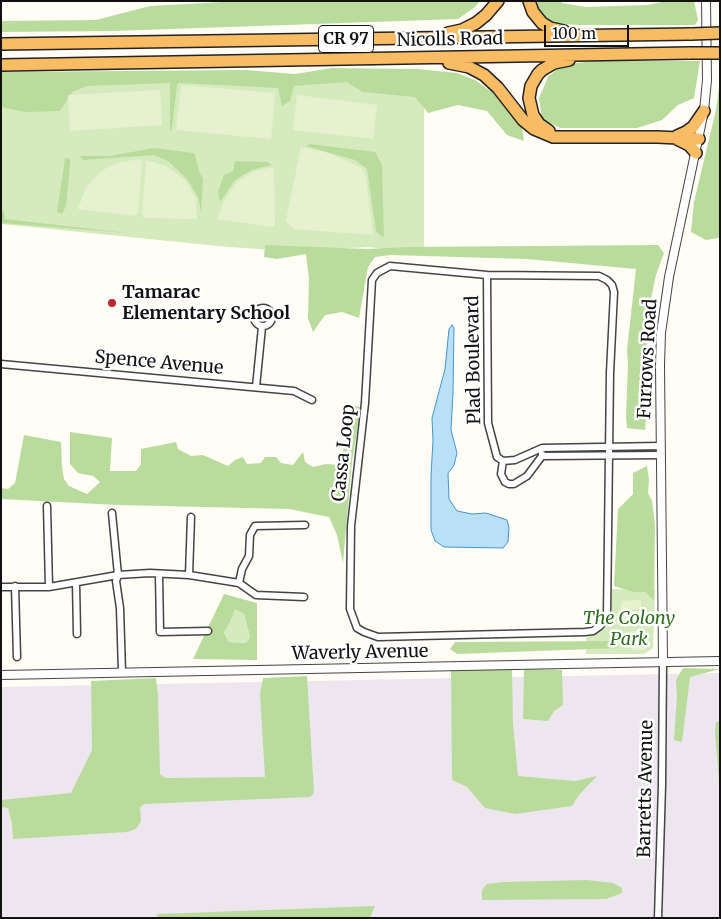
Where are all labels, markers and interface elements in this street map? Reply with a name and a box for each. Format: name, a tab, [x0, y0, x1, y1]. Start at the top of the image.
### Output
scale bar	[546, 15, 631, 47]
text: 100 m	[552, 24, 596, 43]
road number: CR 97	[318, 26, 374, 52]
street label: Nicolls Road	[396, 28, 504, 52]
place label: Tamarac Elementary School	[122, 282, 290, 324]
street label: Plad Boulevard	[462, 295, 486, 425]
marker: Tamarac Elementary School	[106, 297, 118, 309]
street label: Furrows Road	[634, 298, 662, 420]
street label: Spence Avenue	[94, 347, 224, 379]
street label: Cassa Loop	[328, 403, 360, 503]
park label: The Colony Park	[583, 608, 675, 650]
street label: Waverly Avenue	[291, 641, 429, 665]
street label: Barretts Avenue	[634, 720, 658, 858]

